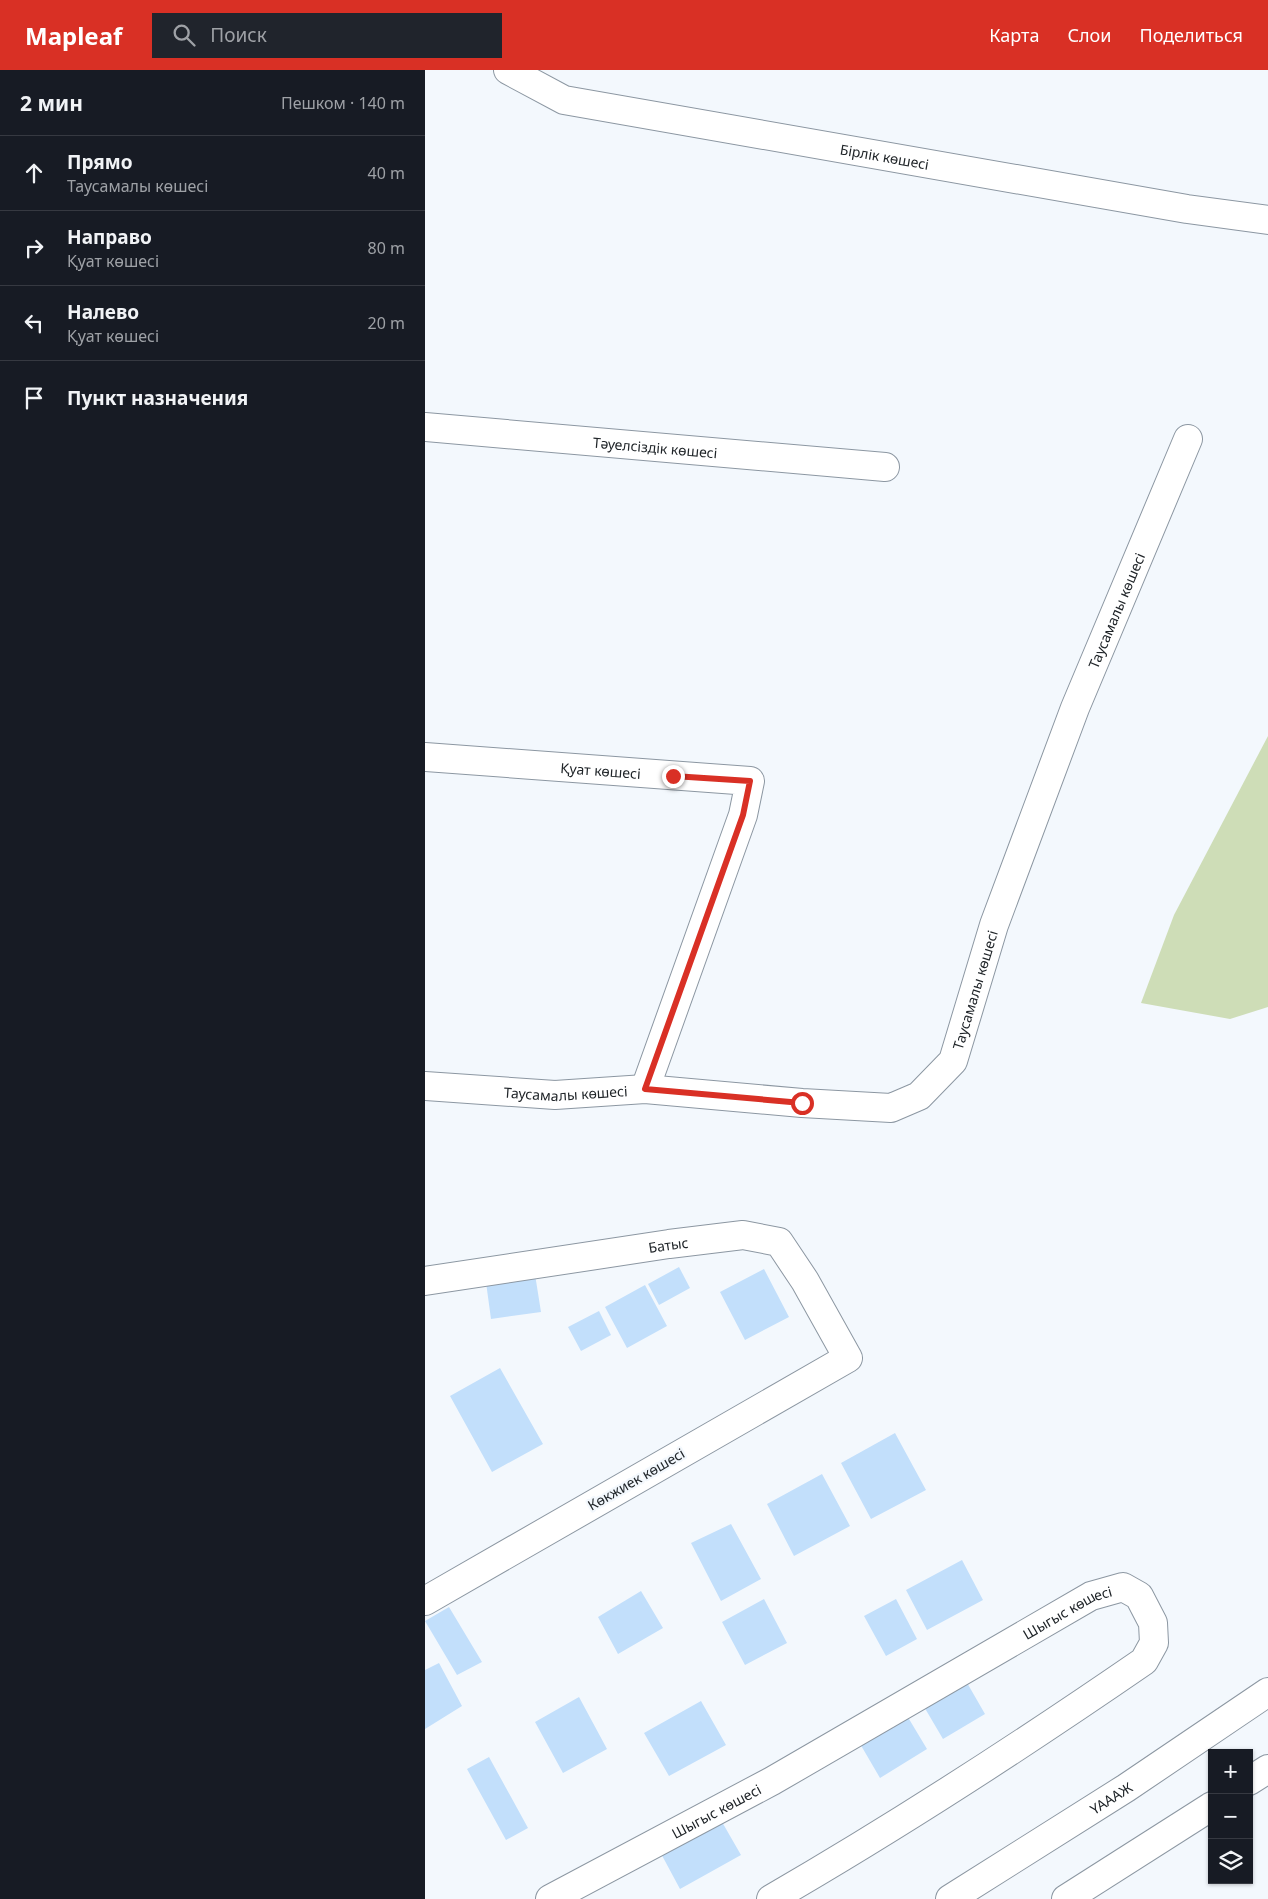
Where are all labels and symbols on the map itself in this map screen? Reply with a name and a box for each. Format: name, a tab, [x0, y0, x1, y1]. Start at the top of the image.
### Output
street label: Бірлік көшесі	[839, 139, 931, 173]
street label: Тәуелсіздік көшесі	[592, 432, 718, 462]
street label: Таусамалы көшесі	[1083, 550, 1149, 671]
street label: Қуат көшесі	[560, 758, 641, 782]
route end	[662, 765, 685, 788]
street label: Таусамалы көшесі	[948, 928, 1001, 1052]
street label: Таусамалы көшесі	[503, 1081, 628, 1105]
route start	[791, 1092, 814, 1115]
street label: Батыс	[647, 1232, 689, 1257]
street label: Көкжиек көшесі	[584, 1444, 688, 1514]
street label: Шыгыс көшесі	[1019, 1581, 1114, 1643]
street label: ҮАААЖ	[1086, 1777, 1136, 1818]
street label: Шыгыс көшесі	[668, 1779, 764, 1842]

